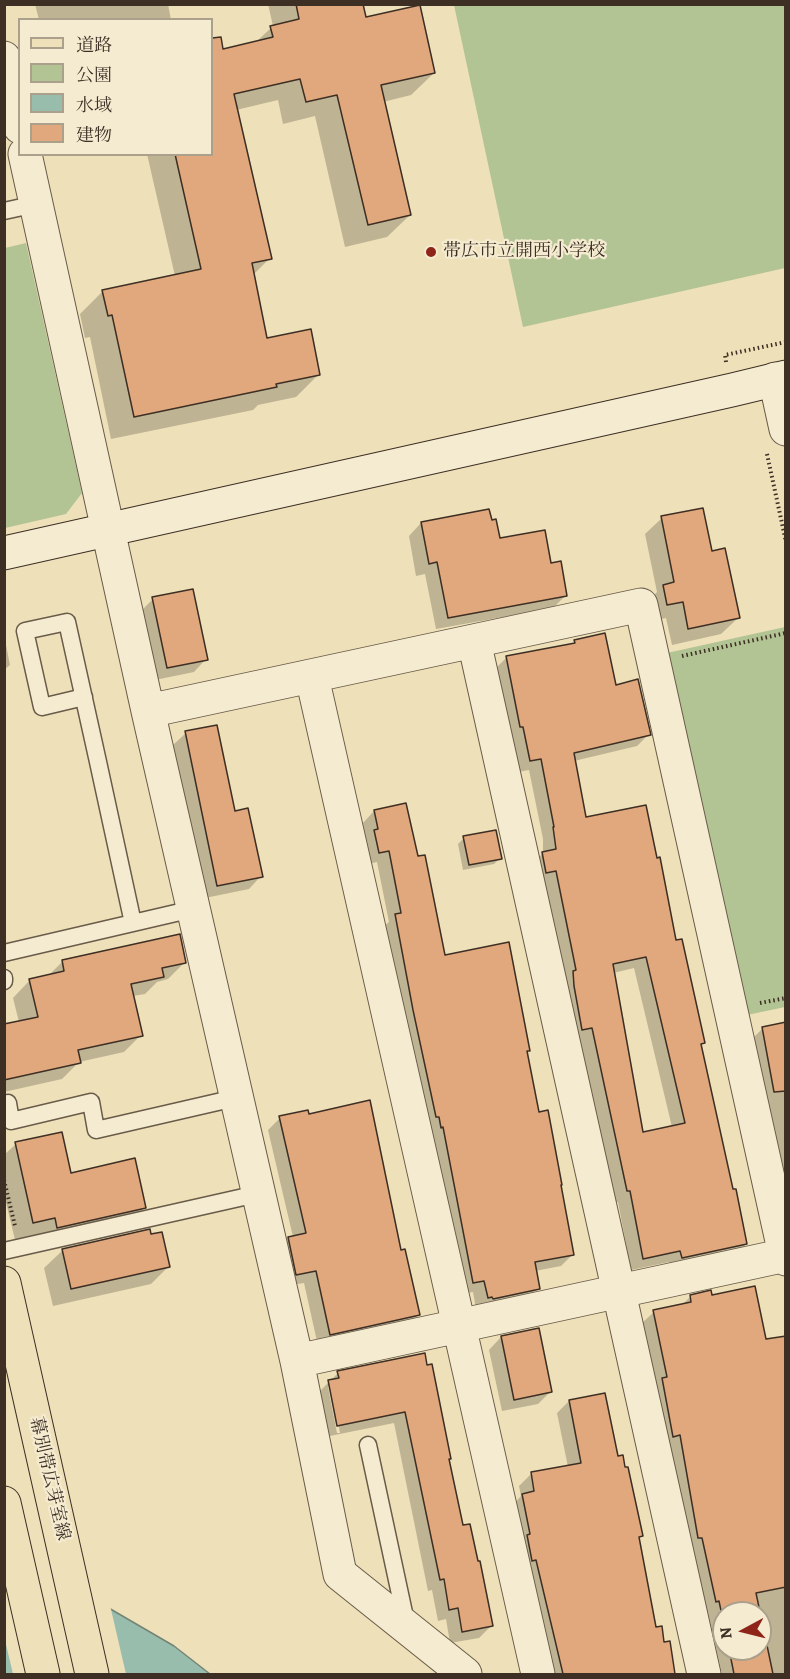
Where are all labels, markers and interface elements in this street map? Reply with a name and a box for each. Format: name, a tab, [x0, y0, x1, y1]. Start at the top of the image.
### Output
legend	[18, 18, 213, 156]
text: 道路	[76, 33, 112, 57]
text: 公園	[76, 63, 112, 87]
text: 水域	[76, 93, 112, 117]
text: 建物	[76, 123, 112, 147]
place label: 帯広市立開西小学校	[443, 241, 605, 263]
marker: 帯広市立開西小学校	[424, 245, 438, 259]
street label: 幕別帯広芽室線	[24, 1415, 74, 1543]
north arrow	[712, 1601, 772, 1661]
text: N	[714, 1626, 738, 1640]

